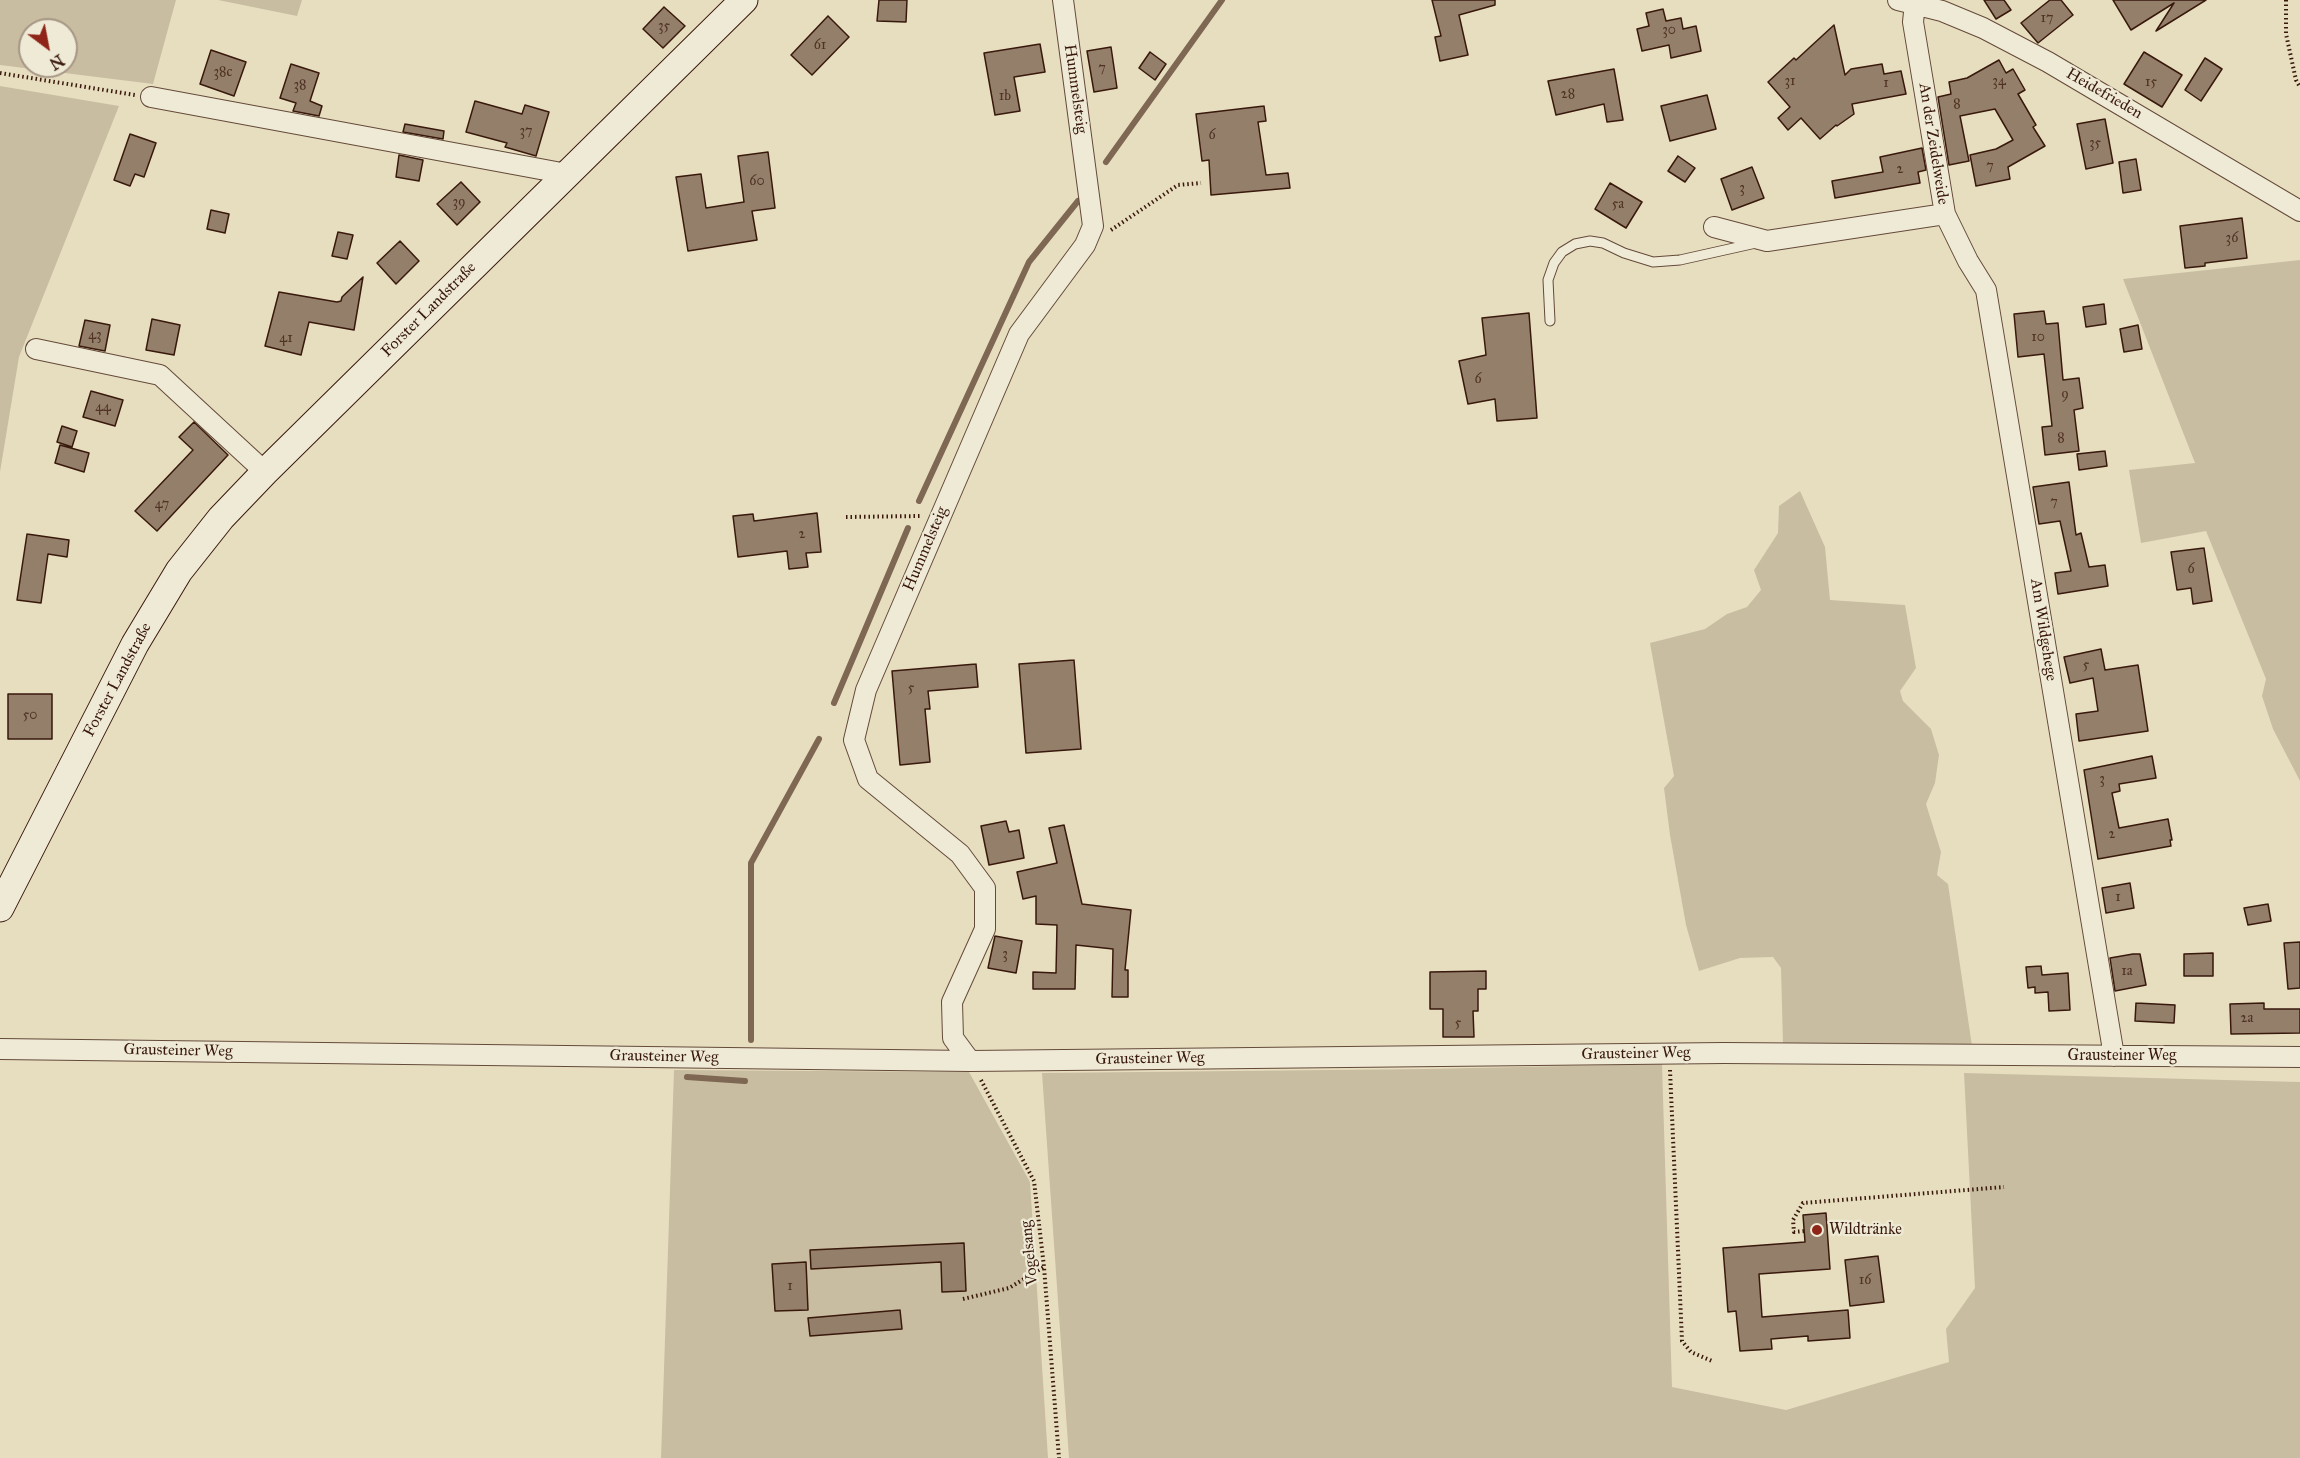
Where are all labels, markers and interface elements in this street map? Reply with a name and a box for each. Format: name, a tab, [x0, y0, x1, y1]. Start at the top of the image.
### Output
house number: 17	[2040, 11, 2054, 27]
north arrow	[18, 18, 78, 78]
house number: 35	[658, 19, 670, 35]
house number: 30	[1662, 23, 1676, 39]
house number: 61	[814, 38, 826, 54]
street label: Hummelsteig	[1059, 43, 1091, 135]
text: N	[46, 50, 68, 74]
house number: 7	[1098, 61, 1106, 77]
street label: Heidefrieden	[2062, 64, 2146, 124]
house number: 38c	[214, 65, 232, 81]
house number: 31	[1784, 74, 1796, 90]
house number: 34	[1992, 74, 2006, 90]
house number: 15	[2145, 75, 2157, 91]
house number: 1	[1883, 76, 1889, 92]
house number: 38	[293, 78, 307, 94]
street label: An der Zeidelweide	[1914, 82, 1952, 206]
house number: 28	[1561, 87, 1575, 103]
house number: 1b	[999, 89, 1011, 105]
house number: 8	[1953, 97, 1961, 113]
house number: 37	[519, 124, 533, 140]
house number: 6	[1208, 128, 1216, 144]
house number: 35	[2089, 136, 2101, 152]
house number: 7	[1986, 159, 1994, 175]
house number: 2	[1897, 162, 1903, 178]
house number: 60	[749, 174, 765, 190]
house number: 3	[1739, 181, 1745, 197]
house number: 39	[452, 195, 466, 211]
house number: 5a	[1612, 197, 1624, 213]
house number: 36	[2226, 231, 2238, 247]
street label: Forster Landstraße	[378, 259, 480, 361]
house number: 43	[88, 328, 102, 344]
house number: 10	[2031, 330, 2045, 346]
house number: 41	[279, 331, 293, 347]
house number: 6	[1474, 372, 1482, 388]
house number: 9	[2061, 387, 2069, 403]
house number: 44	[95, 400, 111, 416]
house number: 8	[2057, 431, 2065, 447]
house number: 7	[2050, 495, 2058, 511]
house number: 47	[155, 497, 169, 513]
street label: Hummelsteig	[900, 504, 952, 594]
house number: 2	[799, 527, 805, 543]
house number: 6	[2187, 562, 2195, 578]
street label: Am Wildgehege	[2025, 577, 2061, 683]
street label: Forster Landstraße	[80, 620, 156, 740]
house number: 5	[2083, 658, 2089, 674]
house number: 5	[908, 681, 914, 697]
house number: 50	[23, 708, 37, 724]
house number: 3	[2099, 772, 2105, 788]
house number: 2	[2109, 827, 2115, 843]
house number: 1	[2115, 890, 2121, 906]
house number: 3	[1002, 947, 1008, 963]
house number: 1a	[2121, 964, 2133, 980]
house number: 2a	[2241, 1011, 2253, 1027]
house number: 5	[1455, 1016, 1461, 1032]
street label: Grausteiner Weg	[123, 1040, 233, 1062]
street label: Grausteiner Weg	[1581, 1043, 1691, 1065]
street label: Grausteiner Weg	[609, 1046, 719, 1068]
street label: Grausteiner Weg	[2068, 1046, 2176, 1066]
street label: Grausteiner Weg	[1095, 1048, 1205, 1070]
street label: Vogelsang	[1017, 1219, 1043, 1287]
place label: Wildtränke	[1829, 1220, 1902, 1240]
marker: Wildtränke	[1810, 1223, 1824, 1237]
house number: 16	[1859, 1273, 1871, 1289]
house number: 1	[787, 1279, 793, 1295]

